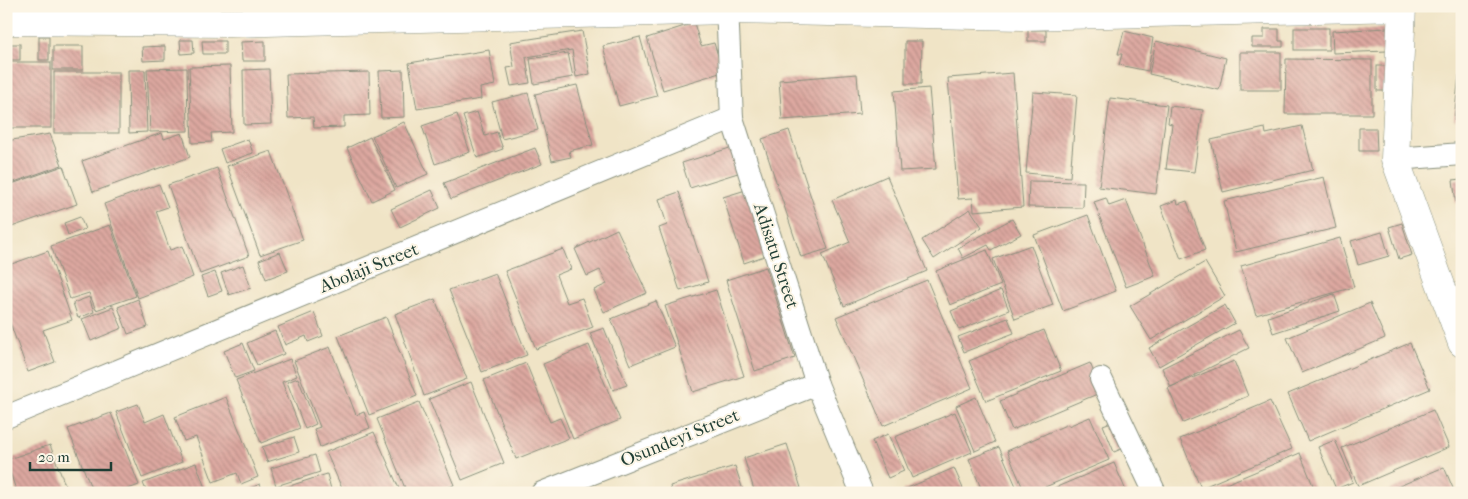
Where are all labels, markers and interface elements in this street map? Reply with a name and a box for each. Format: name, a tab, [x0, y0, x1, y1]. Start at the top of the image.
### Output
street label: Adisatu Street	[749, 200, 803, 312]
street label: Abolaji Street	[316, 238, 422, 298]
street label: Osundeyi Street	[618, 404, 743, 471]
scale bar	[30, 439, 111, 471]
text: 20 m	[38, 448, 70, 466]

